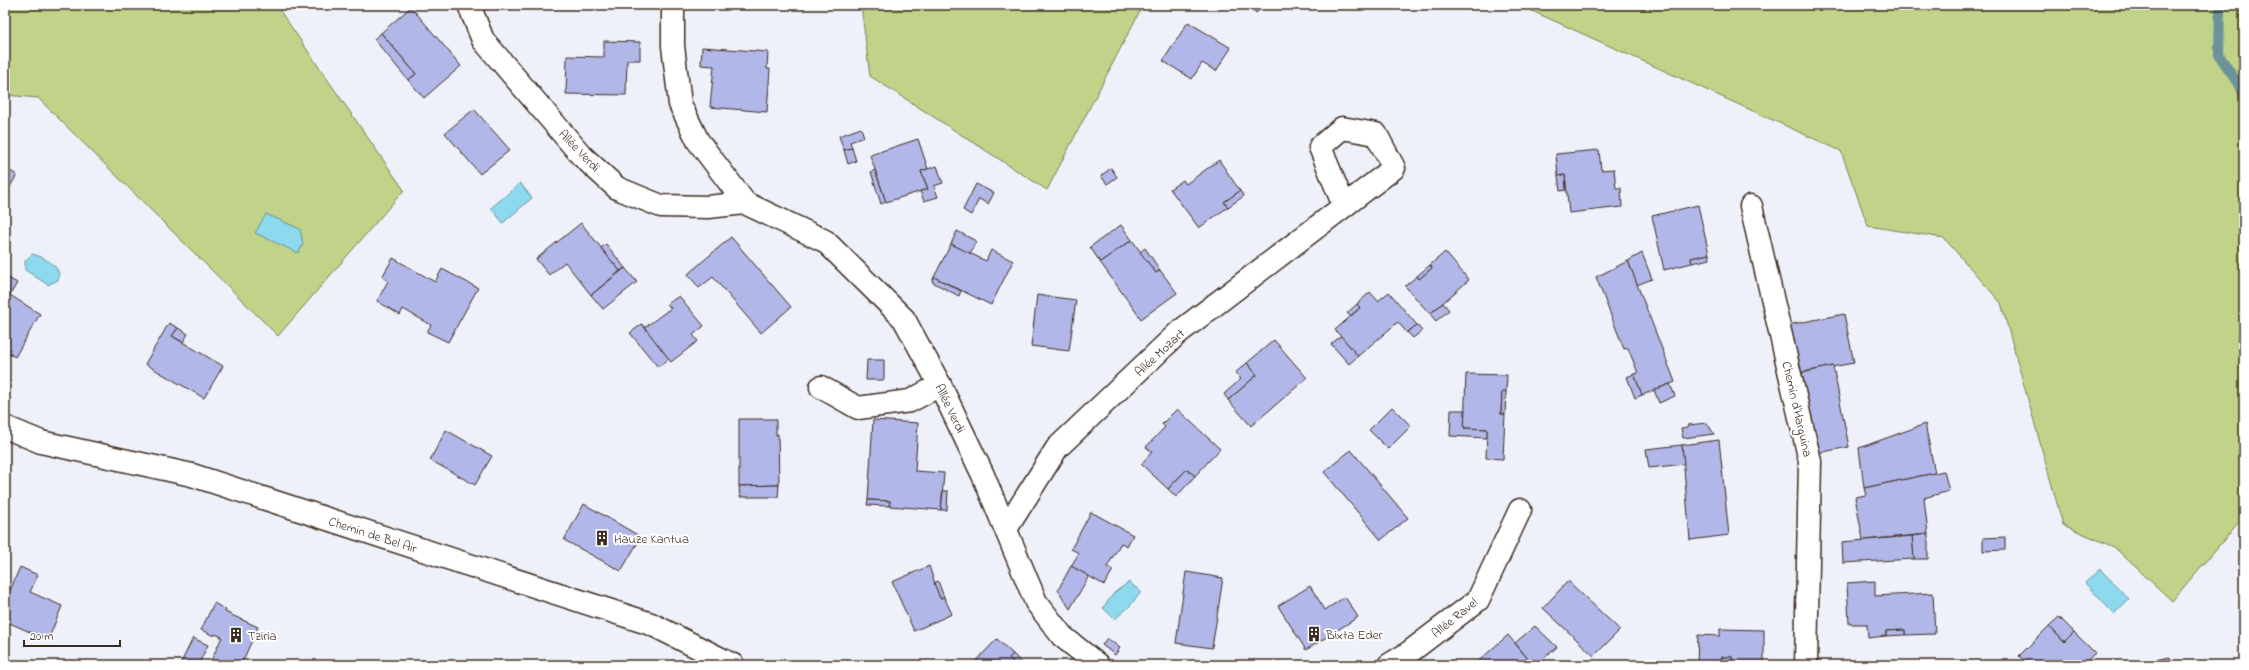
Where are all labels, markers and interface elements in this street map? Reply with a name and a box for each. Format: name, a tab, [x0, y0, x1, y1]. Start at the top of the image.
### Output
street label: Allée Verdi	[554, 125, 604, 177]
street label: Allée Mozart	[1131, 324, 1190, 381]
street label: Chemin d'Harguina	[1775, 360, 1817, 459]
street label: Allée Verdi	[930, 381, 970, 437]
street label: Chemin de Bel Air	[326, 512, 420, 559]
building icon: Hauze Kantua	[593, 529, 611, 547]
place label: Hauze Kantua	[614, 530, 689, 549]
street label: Allée Ravel	[1428, 594, 1482, 643]
scale bar	[24, 622, 120, 648]
building icon: Bixta Eder	[1305, 625, 1323, 643]
building icon: Tziria	[227, 626, 245, 644]
place label: Bixta Eder	[1325, 626, 1384, 645]
place label: Tziria	[248, 627, 277, 646]
text: 20 m	[30, 628, 53, 646]

